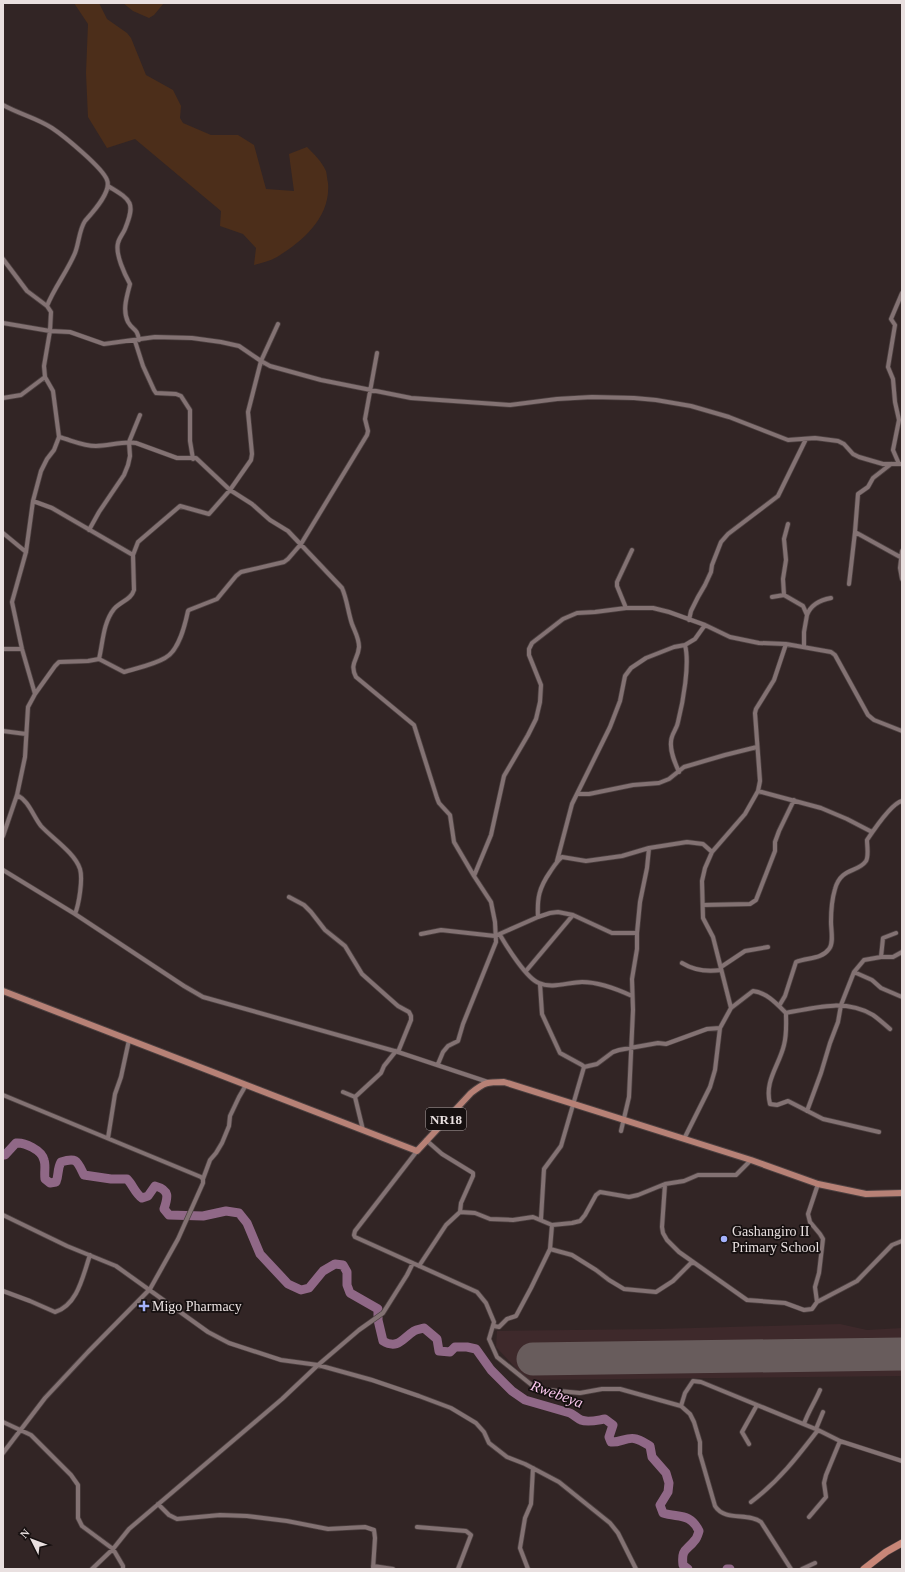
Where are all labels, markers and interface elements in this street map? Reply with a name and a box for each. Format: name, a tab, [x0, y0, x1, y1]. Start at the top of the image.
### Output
road number: NR18	[426, 1108, 466, 1130]
place label: Gashangiro II Primary School	[732, 1224, 820, 1255]
marker: Gashangiro II Primary School	[719, 1234, 729, 1244]
place label: Migo Pharmacy	[152, 1299, 242, 1314]
marker: Migo Pharmacy	[139, 1301, 149, 1311]
water label: Rwebeya	[528, 1377, 585, 1411]
north arrow	[12, 1520, 52, 1560]
text: N	[17, 1526, 32, 1540]

